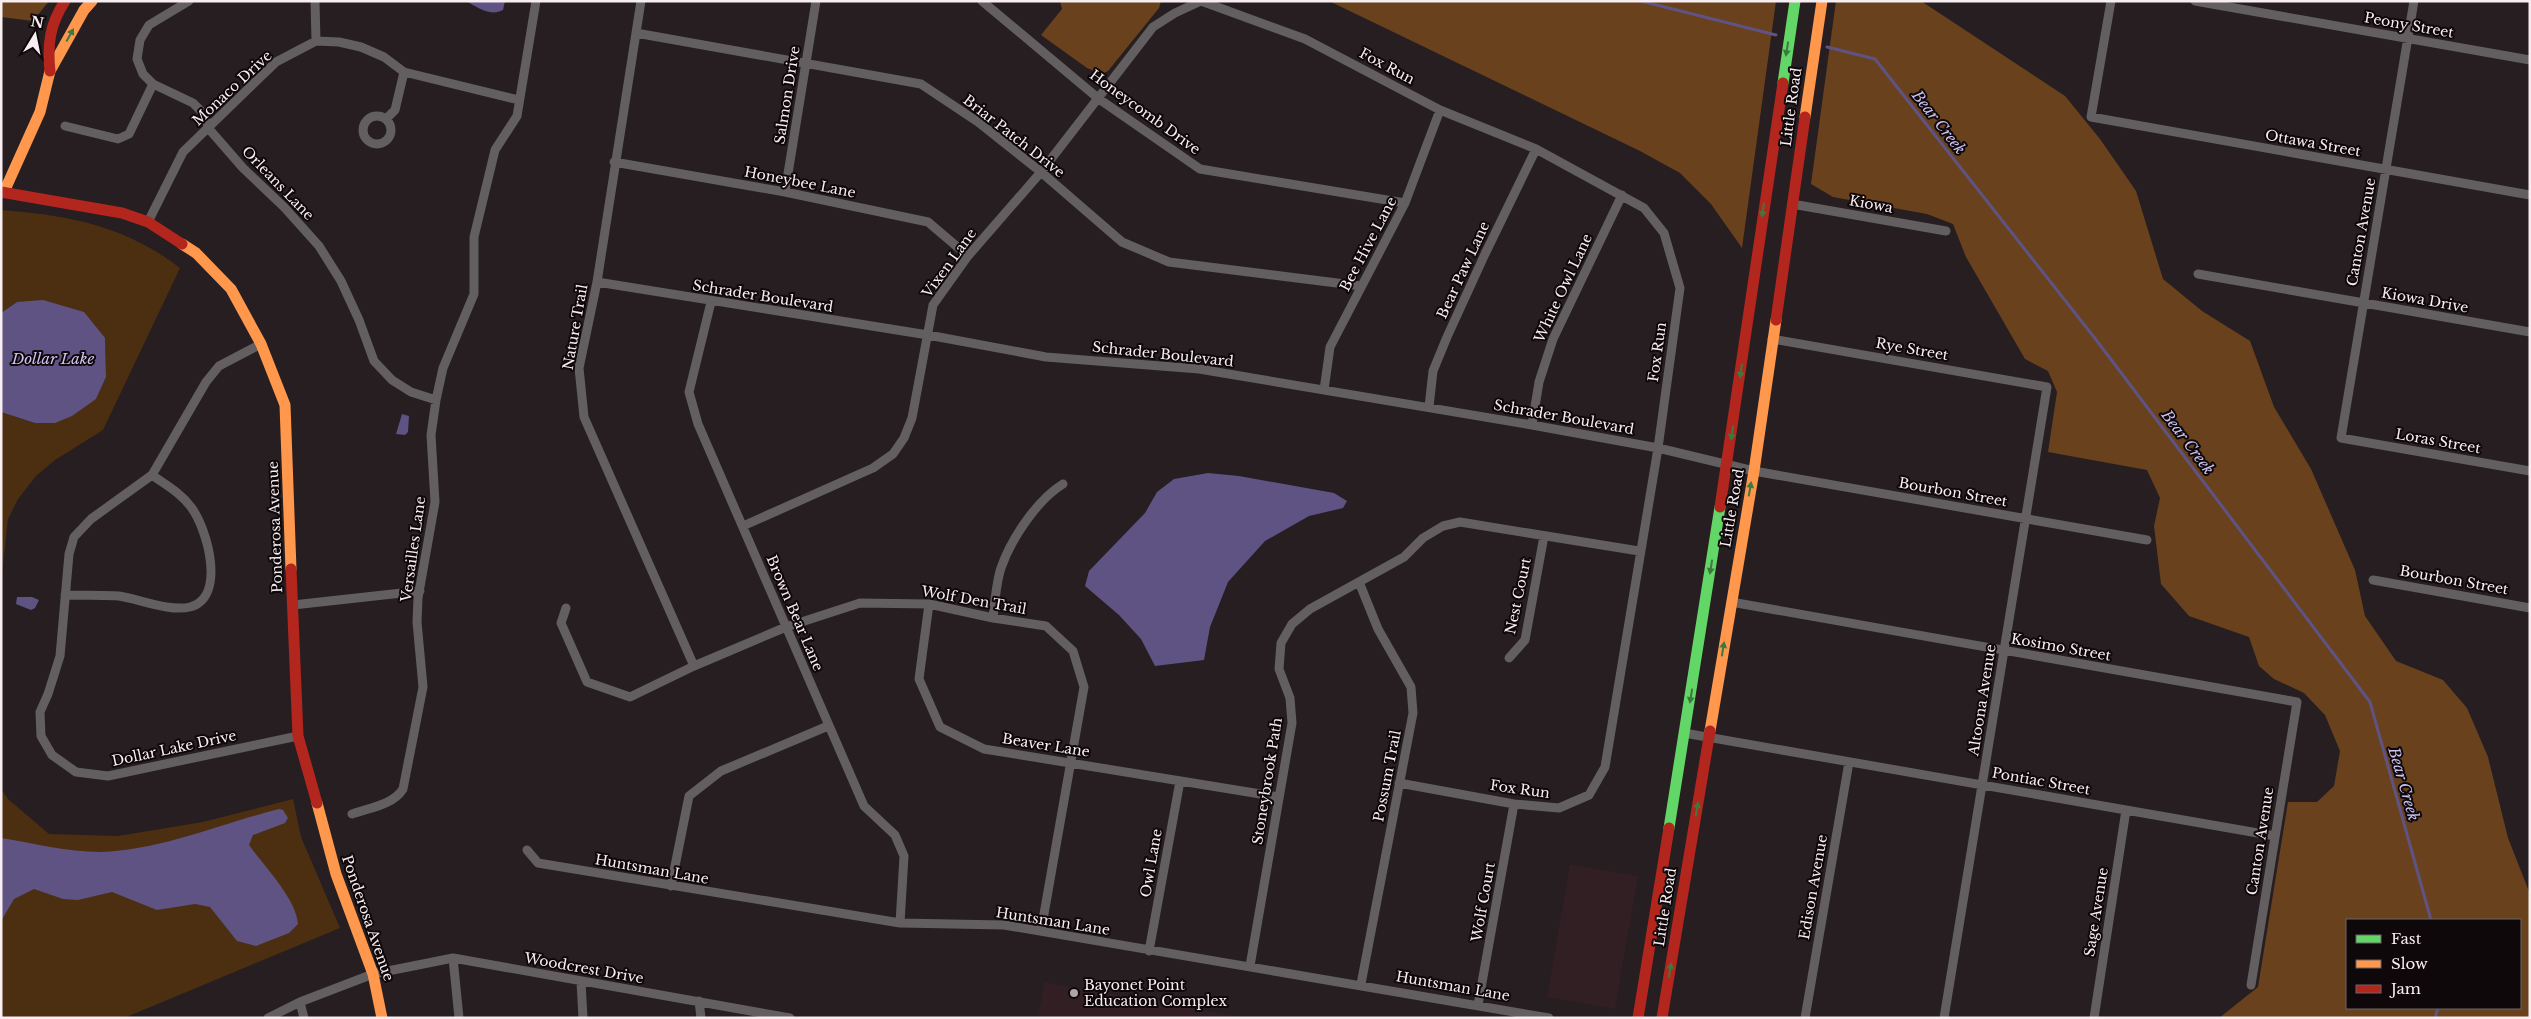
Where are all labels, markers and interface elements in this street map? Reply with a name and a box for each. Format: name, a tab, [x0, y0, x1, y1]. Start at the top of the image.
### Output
street label: Peony Street	[2363, 8, 2456, 42]
north arrow	[10, 10, 60, 60]
text: N	[29, 12, 45, 32]
one-way arrow	[66, 28, 74, 43]
one-way arrow	[1783, 42, 1791, 58]
street label: Fox Run	[1356, 44, 1418, 88]
street label: Salmon Drive	[770, 45, 804, 145]
street label: Monaco Drive	[189, 47, 275, 129]
street label: Honeycomb Drive	[1086, 66, 1204, 158]
street label: Little Road	[1777, 66, 1806, 148]
water label: Bear Creek	[1908, 85, 1970, 158]
street label: Briar Patch Drive	[960, 91, 1068, 181]
street label: Ottawa Street	[2264, 126, 2363, 160]
street label: Orleans Lane	[238, 142, 318, 224]
street label: Honeybee Lane	[743, 162, 857, 202]
street label: Canton Avenue	[2343, 177, 2379, 287]
street label: Kiowa	[1848, 191, 1895, 217]
street label: Bee Hive Lane	[1336, 194, 1400, 294]
one-way arrow	[1759, 202, 1767, 218]
street label: Bear Paw Lane	[1433, 219, 1493, 321]
street label: Vixen Lane	[917, 225, 980, 302]
street label: White Owl Lane	[1530, 231, 1596, 346]
street label: Schrader Boulevard	[691, 276, 835, 316]
street label: Nature Trail	[559, 282, 591, 371]
street label: Kiowa Drive	[2380, 283, 2470, 317]
street label: Fox Run	[1644, 321, 1670, 383]
street label: Rye Street	[1874, 334, 1950, 364]
street label: Schrader Boulevard	[1091, 338, 1235, 370]
water label: Dollar Lake	[11, 349, 94, 368]
one-way arrow	[1737, 363, 1745, 379]
street label: Schrader Boulevard	[1492, 396, 1636, 438]
water label: Bear Creek	[2157, 405, 2218, 478]
one-way arrow	[1728, 425, 1736, 441]
street label: Loras Street	[2394, 425, 2483, 457]
street label: Ponderosa Avenue	[264, 461, 286, 593]
street label: Little Road	[1716, 467, 1748, 549]
street label: Bourbon Street	[1897, 474, 2009, 511]
one-way arrow	[1747, 480, 1755, 496]
street label: Versailles Lane	[397, 495, 429, 604]
street label: Brown Bear Lane	[762, 552, 828, 674]
street label: Nest Court	[1501, 555, 1535, 636]
one-way arrow	[1707, 560, 1715, 576]
street label: Bourbon Street	[2398, 562, 2510, 599]
street label: Wolf Den Trail	[919, 582, 1028, 618]
street label: Kosimo Street	[2010, 629, 2113, 665]
one-way arrow	[1720, 641, 1728, 657]
street label: Altoona Avenue	[1964, 643, 2000, 758]
one-way arrow	[1686, 688, 1694, 704]
street label: Stoneybrook Path	[1248, 716, 1286, 846]
street label: Dollar Lake Drive	[110, 726, 238, 770]
street label: Possum Trail	[1369, 728, 1405, 823]
street label: Beaver Lane	[1001, 729, 1091, 761]
water label: Bear Creek	[2384, 744, 2424, 823]
street label: Pontiac Street	[1990, 764, 2092, 799]
street label: Fox Run	[1489, 776, 1551, 802]
street label: Canton Avenue	[2243, 786, 2277, 896]
one-way arrow	[1693, 801, 1701, 817]
street label: Owl Lane	[1136, 827, 1166, 899]
street label: Edison Avenue	[1795, 833, 1831, 941]
street label: Huntsman Lane	[594, 850, 710, 888]
street label: Ponderosa Avenue	[338, 853, 398, 983]
street label: Wolf Court	[1467, 860, 1499, 944]
street label: Little Road	[1650, 866, 1680, 948]
street label: Sage Avenue	[2080, 866, 2112, 958]
street label: Huntsman Lane	[995, 903, 1111, 939]
legend	[2346, 919, 2521, 1009]
text: Fast	[2391, 929, 2422, 948]
street label: Woodcrest Drive	[522, 948, 645, 987]
text: Slow	[2391, 954, 2428, 973]
one-way arrow	[1667, 961, 1675, 977]
street label: Huntsman Lane	[1395, 967, 1511, 1005]
place label: Bayonet Point Education Complex	[1084, 976, 1228, 1010]
text: Jam	[2389, 979, 2421, 998]
marker: Bayonet Point Education Complex	[1068, 987, 1080, 999]

